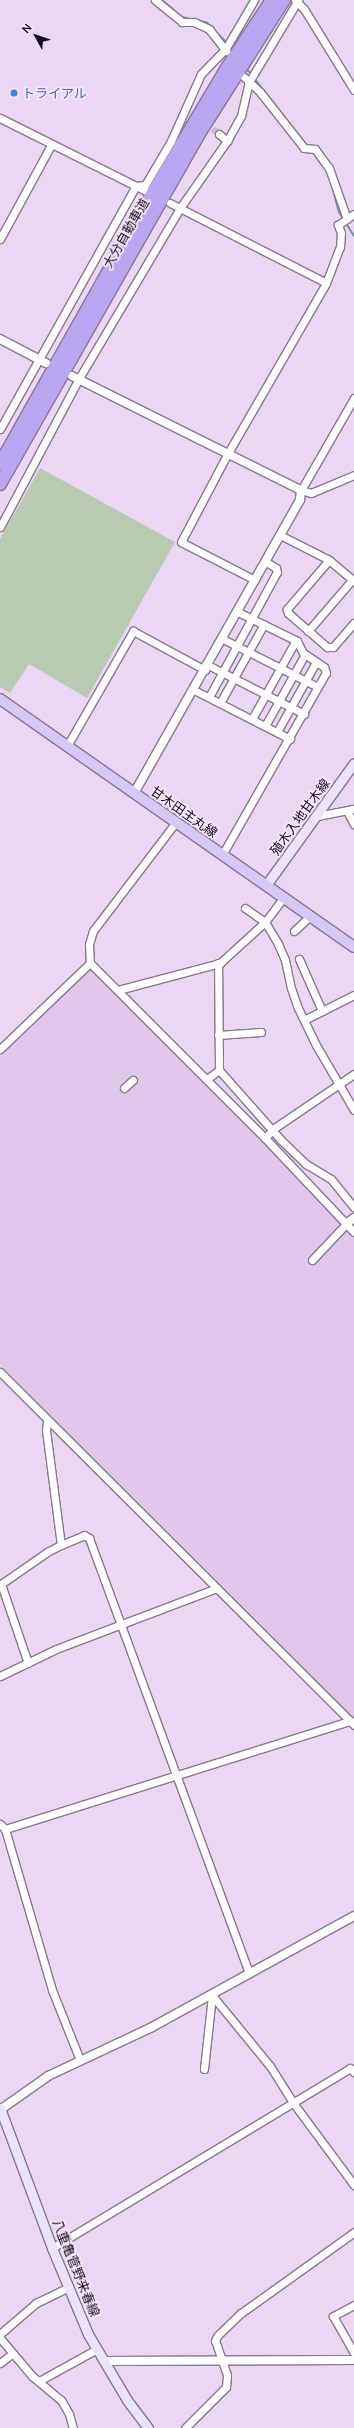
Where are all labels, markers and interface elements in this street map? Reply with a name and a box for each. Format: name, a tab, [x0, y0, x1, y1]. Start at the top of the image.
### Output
north arrow	[16, 16, 56, 56]
text: N	[18, 20, 35, 36]
place label: トライアル	[22, 85, 87, 101]
marker: トライアル	[9, 88, 19, 98]
street label: 大分自動車道	[100, 195, 152, 271]
street label: 殖木入地甘木線	[267, 776, 333, 858]
street label: 甘木田主丸線	[148, 783, 220, 841]
street label: 八重亀菅野来春線	[49, 2217, 103, 2319]

